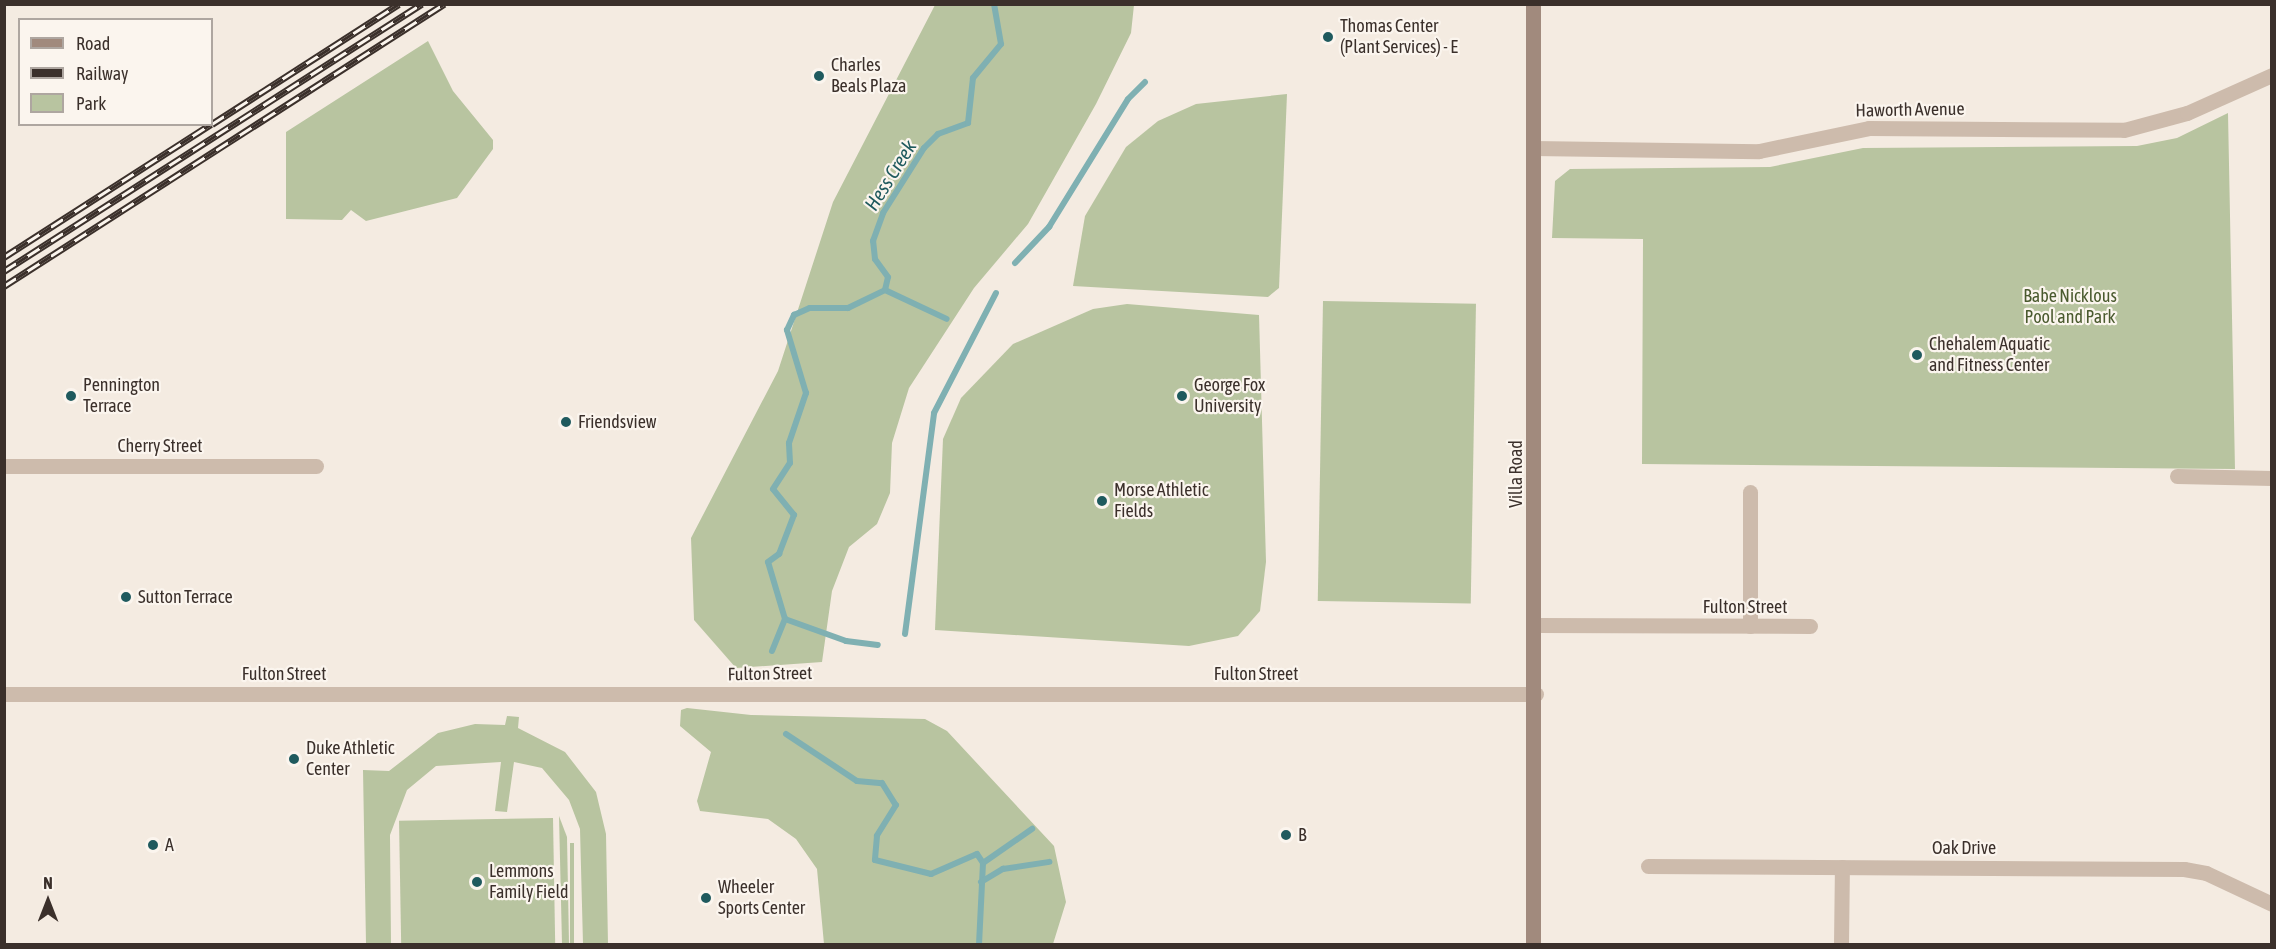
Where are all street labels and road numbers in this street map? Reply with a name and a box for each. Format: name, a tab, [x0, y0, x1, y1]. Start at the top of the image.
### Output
street label: Haworth Avenue	[1855, 98, 1965, 122]
street label: Cherry Street	[118, 435, 202, 457]
street label: Villa Road	[1505, 440, 1527, 508]
street label: Fulton Street	[1703, 596, 1787, 618]
street label: Fulton Street	[727, 662, 813, 686]
street label: Fulton Street	[242, 663, 326, 685]
street label: Fulton Street	[1214, 663, 1298, 685]
street label: Oak Drive	[1932, 837, 1996, 859]

